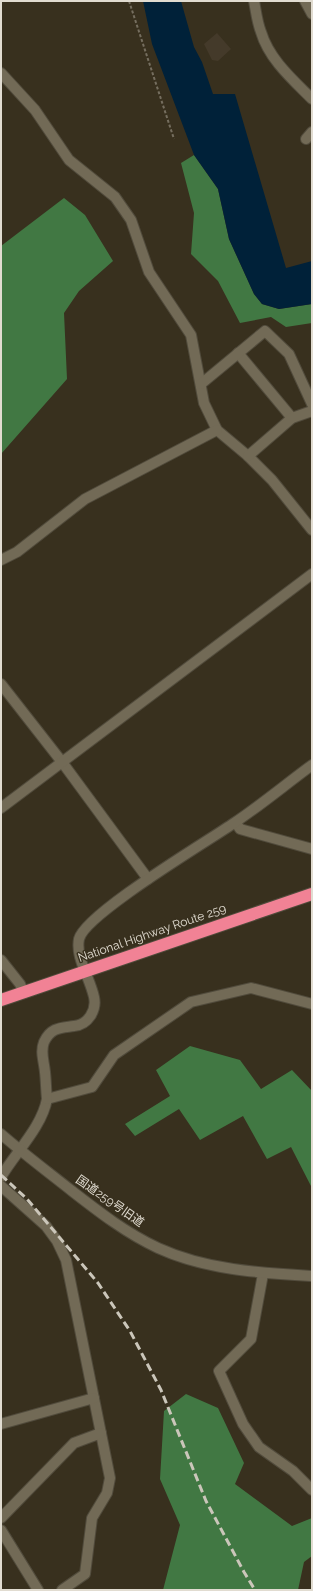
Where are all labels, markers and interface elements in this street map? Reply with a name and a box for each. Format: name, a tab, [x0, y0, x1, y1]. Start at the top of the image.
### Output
street label: National Highway Route 259	[76, 901, 228, 965]
street label: 国道259号旧道	[73, 1172, 147, 1230]

